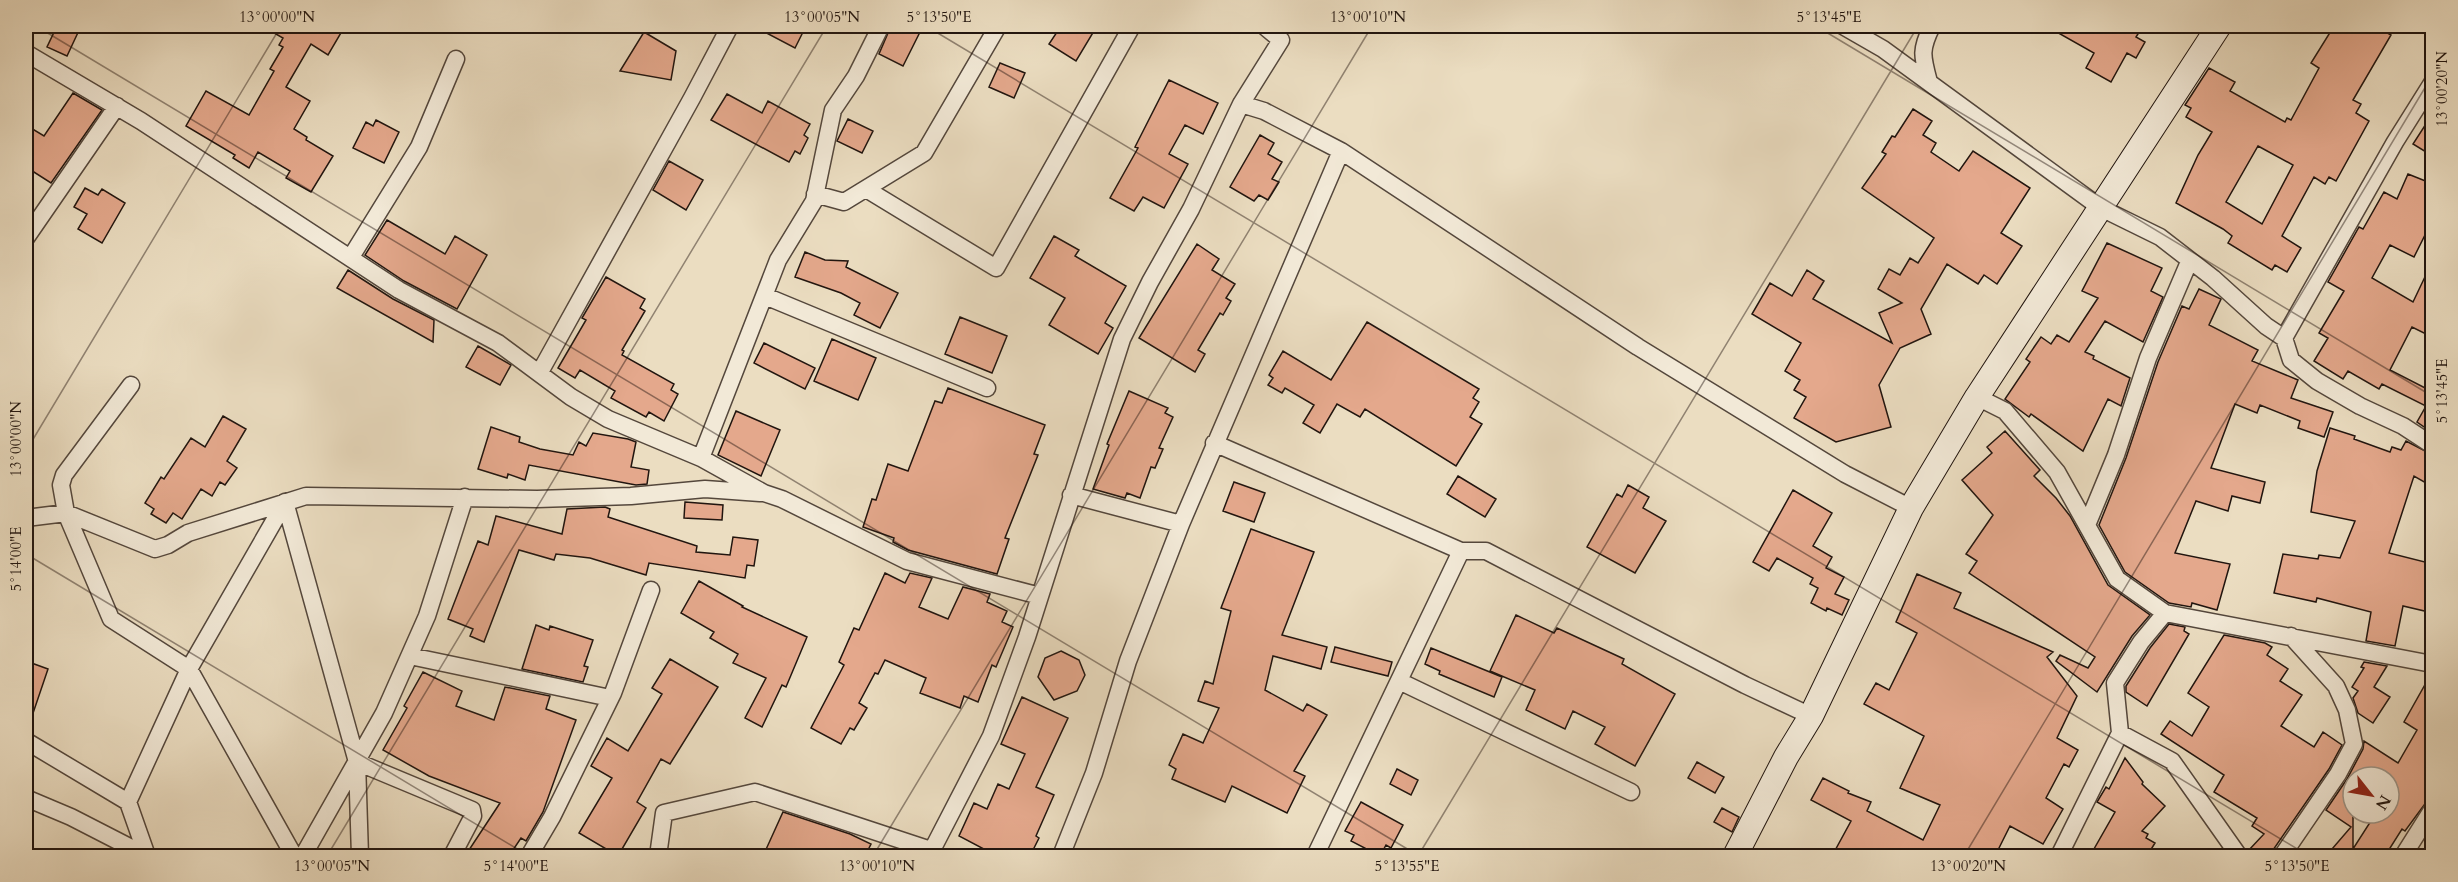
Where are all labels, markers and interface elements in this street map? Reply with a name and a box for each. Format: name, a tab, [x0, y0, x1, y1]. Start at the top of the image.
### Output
text: 13°00'00"N	[239, 7, 315, 27]
text: 13°00'05"N	[784, 7, 860, 27]
text: 5°13'50"E	[907, 7, 971, 27]
text: 13°00'10"N	[1330, 7, 1406, 27]
text: 5°13'45"E	[1797, 7, 1861, 27]
text: 13°00'20"N	[2432, 51, 2452, 127]
text: 5°13'45"E	[2432, 359, 2452, 423]
text: 13°00'00"N	[6, 401, 26, 477]
text: 5°14'00"E	[6, 527, 26, 591]
north arrow	[2341, 765, 2401, 825]
text: N	[2370, 791, 2396, 814]
text: 13°00'05"N	[294, 856, 370, 876]
text: 5°14'00"E	[484, 856, 548, 876]
text: 13°00'10"N	[839, 856, 915, 876]
text: 5°13'55"E	[1375, 856, 1439, 876]
text: 13°00'20"N	[1930, 856, 2006, 876]
text: 5°13'50"E	[2265, 856, 2329, 876]

